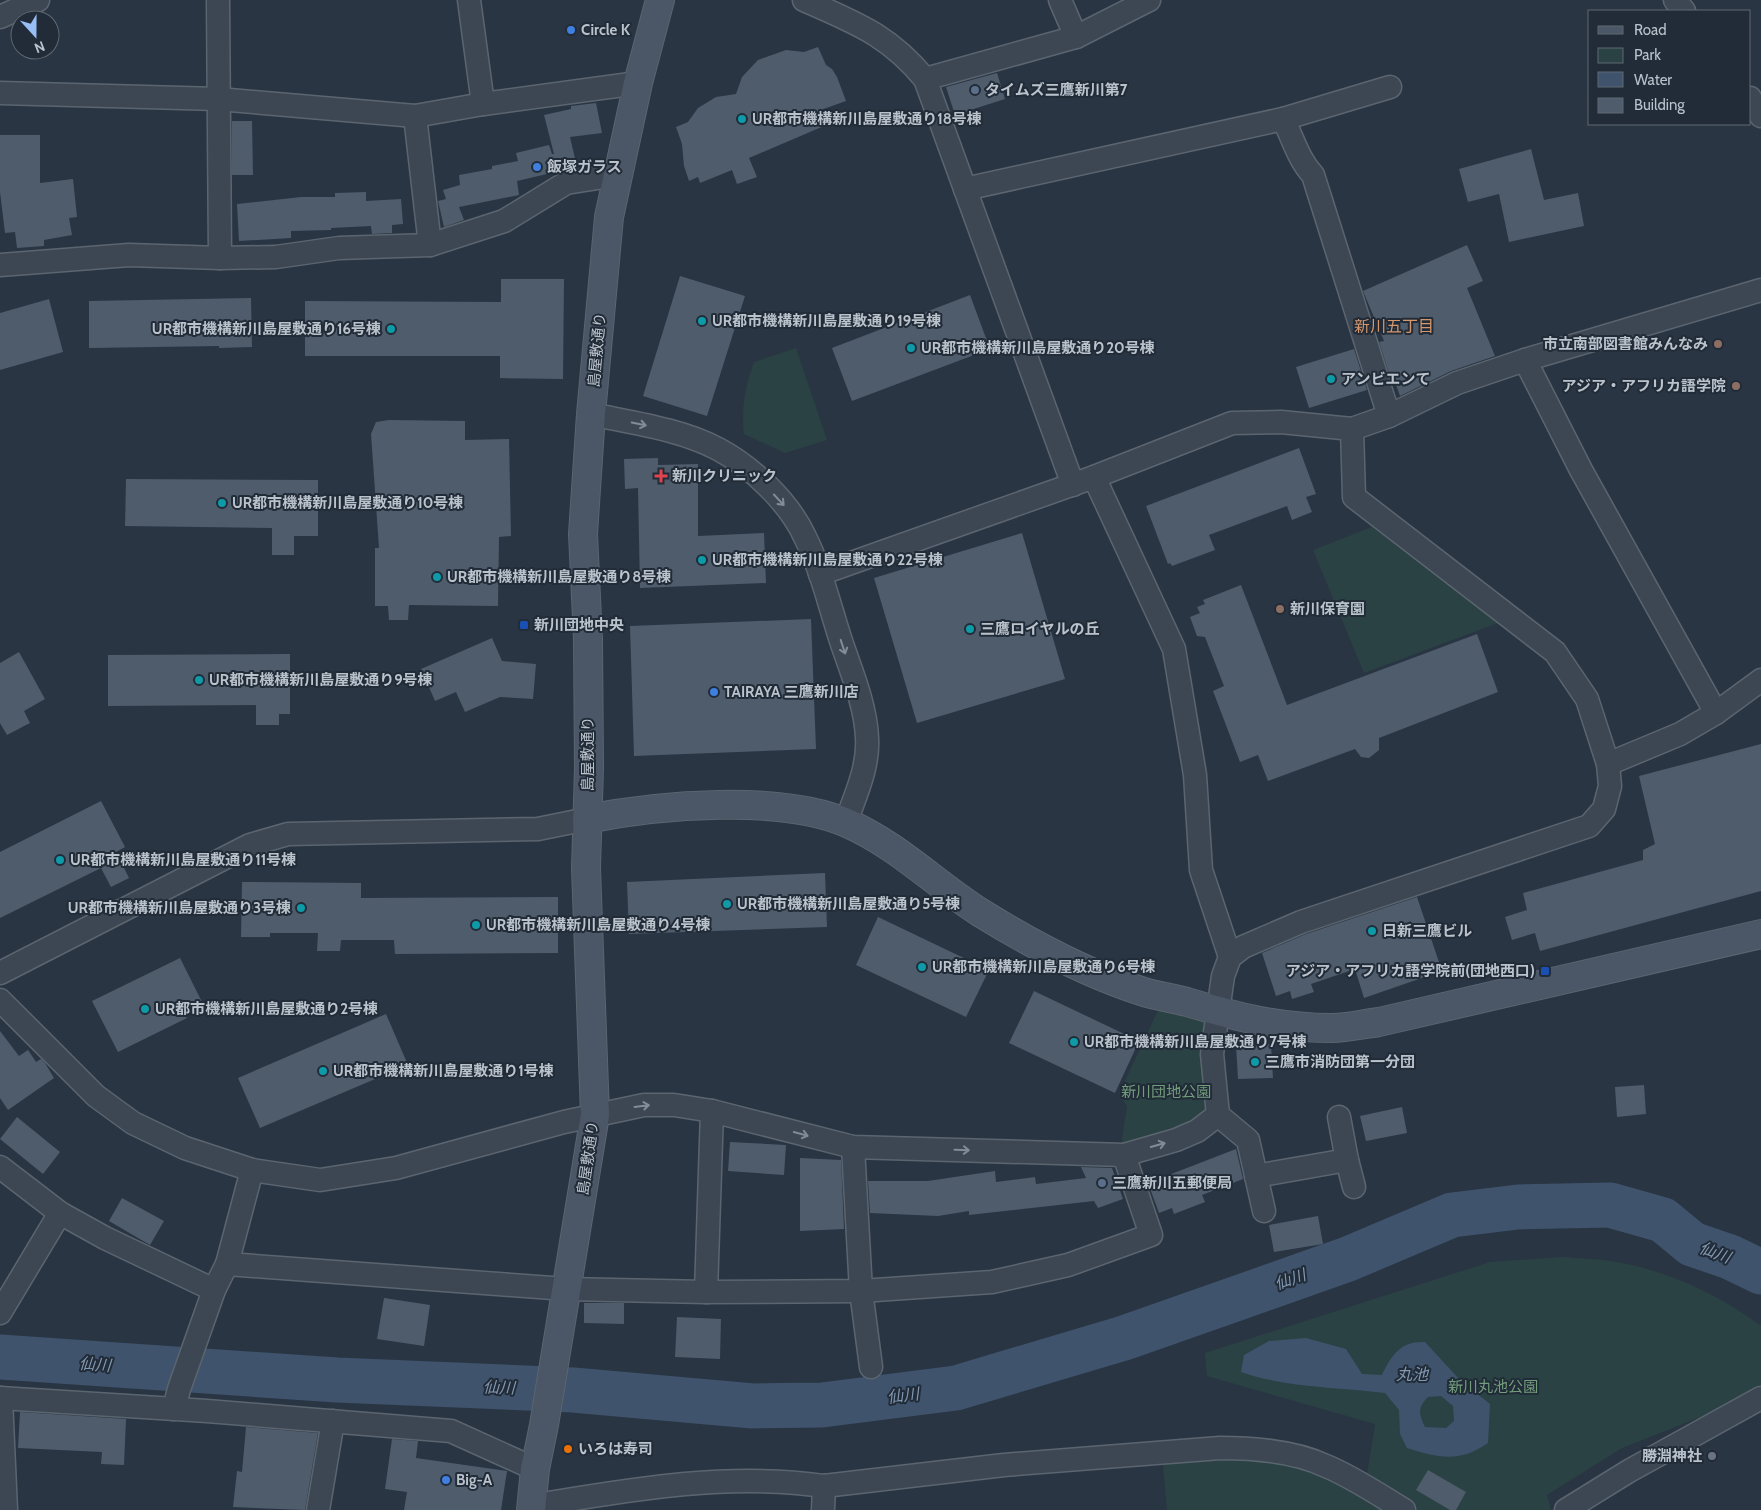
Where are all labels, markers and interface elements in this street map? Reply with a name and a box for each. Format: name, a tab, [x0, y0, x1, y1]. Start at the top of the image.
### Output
north arrow	[10, 10, 60, 60]
legend	[1588, 10, 1751, 125]
place label: Circle K	[581, 21, 631, 39]
text: Road	[1634, 21, 1667, 39]
marker: Circle K	[565, 24, 577, 36]
text: N	[32, 37, 48, 57]
text: Park	[1634, 46, 1661, 64]
text: Water	[1634, 71, 1672, 89]
place label: タイムズ三鷹新川第7	[985, 81, 1128, 99]
marker: タイムズ三鷹新川第7	[969, 84, 981, 96]
text: Building	[1634, 96, 1685, 114]
place label: UR都市機構新川島屋敷通り18号棟	[752, 110, 982, 128]
marker: UR都市機構新川島屋敷通り18号棟	[736, 113, 748, 125]
place label: 飯塚ガラス	[547, 158, 622, 176]
marker: 飯塚ガラス	[531, 161, 543, 173]
street label: 島屋敷通り	[585, 312, 609, 388]
place label: UR都市機構新川島屋敷通り19号棟	[712, 312, 941, 330]
marker: UR都市機構新川島屋敷通り19号棟	[696, 315, 708, 327]
district label: 新川五丁目	[1354, 317, 1434, 336]
place label: UR都市機構新川島屋敷通り16号棟	[152, 320, 381, 338]
marker: UR都市機構新川島屋敷通り16号棟	[385, 323, 397, 335]
place label: 市立南部図書館みんなみ	[1543, 335, 1708, 353]
marker: 市立南部図書館みんなみ	[1712, 338, 1724, 350]
place label: UR都市機構新川島屋敷通り20号棟	[921, 339, 1155, 357]
marker: UR都市機構新川島屋敷通り20号棟	[905, 342, 917, 354]
place label: アンビエンて	[1341, 370, 1430, 388]
marker: アンビエンて	[1325, 373, 1337, 385]
place label: アジア・アフリカ語学院	[1562, 377, 1726, 395]
marker: アジア・アフリカ語学院	[1730, 380, 1742, 392]
one-way arrow	[630, 420, 646, 429]
place label: 新川クリニック	[672, 467, 777, 485]
marker: 新川クリニック	[654, 469, 668, 483]
one-way arrow	[773, 493, 784, 506]
place label: UR都市機構新川島屋敷通り10号棟	[232, 494, 463, 512]
marker: UR都市機構新川島屋敷通り10号棟	[216, 497, 228, 509]
place label: UR都市機構新川島屋敷通り22号棟	[712, 551, 943, 569]
marker: UR都市機構新川島屋敷通り22号棟	[696, 554, 708, 566]
place label: UR都市機構新川島屋敷通り8号棟	[447, 568, 671, 586]
marker: UR都市機構新川島屋敷通り8号棟	[431, 571, 443, 583]
place label: 新川保育園	[1290, 600, 1365, 618]
marker: 新川保育園	[1274, 603, 1286, 615]
place label: 新川団地中央	[534, 616, 624, 634]
marker: 新川団地中央	[518, 619, 530, 631]
place label: 三鷹ロイヤルの丘	[980, 620, 1100, 638]
marker: 三鷹ロイヤルの丘	[964, 623, 976, 635]
one-way arrow	[839, 639, 848, 654]
place label: UR都市機構新川島屋敷通り9号棟	[209, 671, 433, 689]
marker: UR都市機構新川島屋敷通り9号棟	[193, 674, 205, 686]
place label: TAIRAYA 三鷹新川店	[724, 683, 859, 701]
marker: TAIRAYA 三鷹新川店	[708, 686, 720, 698]
street label: 島屋敷通り	[579, 716, 597, 792]
place label: UR都市機構新川島屋敷通り11号棟	[70, 851, 296, 869]
marker: UR都市機構新川島屋敷通り11号棟	[54, 854, 66, 866]
place label: UR都市機構新川島屋敷通り5号棟	[737, 895, 960, 913]
marker: UR都市機構新川島屋敷通り5号棟	[721, 898, 733, 910]
place label: UR都市機構新川島屋敷通り3号棟	[68, 899, 291, 917]
marker: UR都市機構新川島屋敷通り3号棟	[295, 902, 307, 914]
place label: UR都市機構新川島屋敷通り4号棟	[486, 916, 710, 934]
marker: UR都市機構新川島屋敷通り4号棟	[470, 919, 482, 931]
place label: 日新三鷹ビル	[1382, 922, 1472, 940]
marker: 日新三鷹ビル	[1366, 925, 1378, 937]
place label: UR都市機構新川島屋敷通り6号棟	[932, 958, 1156, 976]
marker: UR都市機構新川島屋敷通り6号棟	[916, 961, 928, 973]
place label: アジア・アフリカ語学院前(団地西口)	[1286, 962, 1535, 980]
marker: アジア・アフリカ語学院前(団地西口)	[1539, 965, 1551, 977]
place label: UR都市機構新川島屋敷通り2号棟	[155, 1000, 378, 1018]
marker: UR都市機構新川島屋敷通り2号棟	[139, 1003, 151, 1015]
place label: UR都市機構新川島屋敷通り7号棟	[1084, 1033, 1307, 1051]
marker: UR都市機構新川島屋敷通り7号棟	[1068, 1036, 1080, 1048]
place label: 三鷹市消防団第一分団	[1265, 1053, 1415, 1071]
marker: 三鷹市消防団第一分団	[1249, 1056, 1261, 1068]
place label: UR都市機構新川島屋敷通り1号棟	[333, 1062, 554, 1080]
marker: UR都市機構新川島屋敷通り1号棟	[317, 1065, 329, 1077]
park label: 新川団地公園	[1121, 1083, 1211, 1101]
one-way arrow	[634, 1101, 650, 1111]
street label: 島屋敷通り	[574, 1120, 602, 1196]
one-way arrow	[793, 1130, 809, 1139]
one-way arrow	[1150, 1139, 1166, 1149]
one-way arrow	[954, 1146, 970, 1155]
place label: 三鷹新川五郵便局	[1112, 1174, 1232, 1192]
marker: 三鷹新川五郵便局	[1096, 1177, 1108, 1189]
water label: 仙川	[1697, 1238, 1735, 1268]
water label: 仙川	[1272, 1264, 1310, 1294]
water label: 仙川	[78, 1354, 114, 1375]
water label: 丸池	[1396, 1365, 1430, 1384]
water label: 仙川	[483, 1377, 517, 1398]
park label: 新川丸池公園	[1448, 1378, 1538, 1396]
water label: 仙川	[886, 1384, 922, 1407]
place label: いろは寿司	[578, 1440, 653, 1458]
marker: いろは寿司	[562, 1443, 574, 1455]
place label: 勝淵神社	[1642, 1447, 1702, 1465]
marker: 勝淵神社	[1706, 1450, 1718, 1462]
place label: Big-A	[456, 1471, 493, 1489]
marker: Big-A	[440, 1474, 452, 1486]

